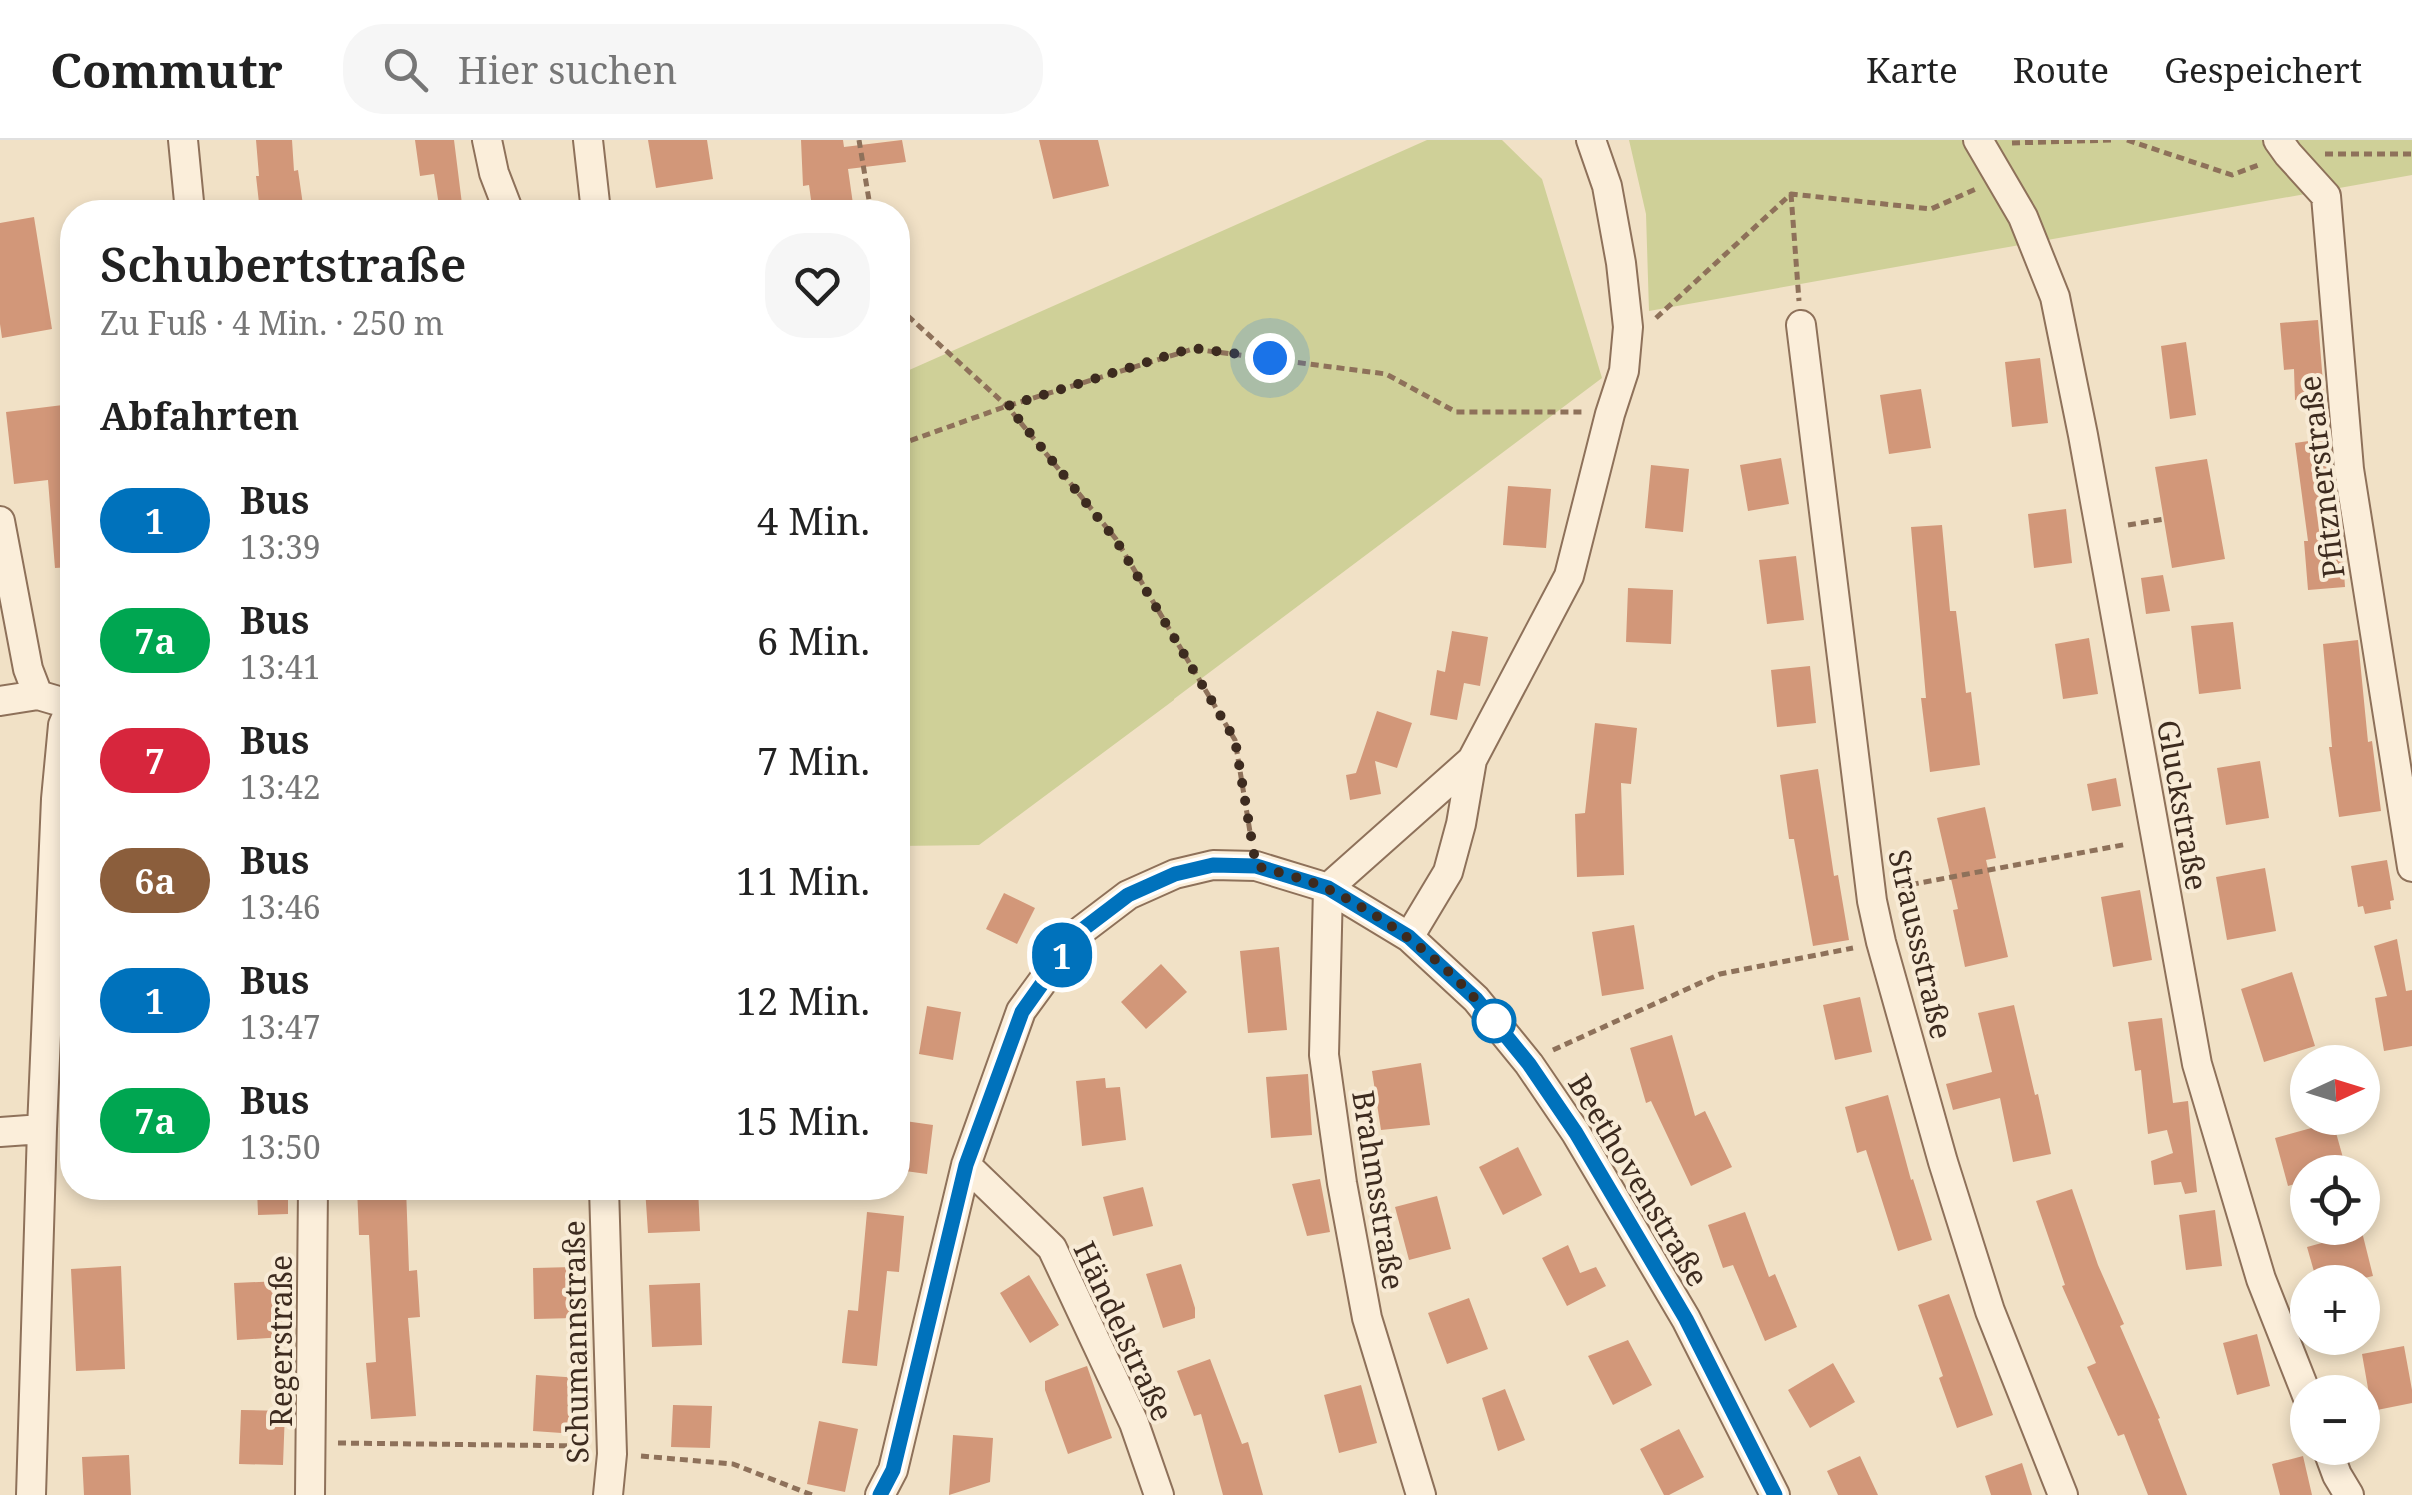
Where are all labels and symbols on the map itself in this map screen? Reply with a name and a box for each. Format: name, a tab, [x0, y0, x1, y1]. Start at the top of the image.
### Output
your location	[1245, 333, 1295, 383]
street label: Pfitznerstraße	[2288, 374, 2354, 580]
street label: Gluckstraße	[2148, 717, 2218, 893]
street label: Straussstraße	[1879, 845, 1963, 1043]
line badge: 1	[1030, 922, 1094, 988]
unlabelled marker	[1473, 1000, 1515, 1042]
north arrow	[2290, 1045, 2380, 1135]
street label: Beethovenstraße	[1559, 1066, 1719, 1294]
street label: Brahmsstraße	[1343, 1088, 1415, 1292]
street label: Schumannstraße	[552, 1220, 598, 1464]
street label: Händelstraße	[1064, 1235, 1184, 1427]
street label: Regerstraße	[260, 1255, 301, 1427]

